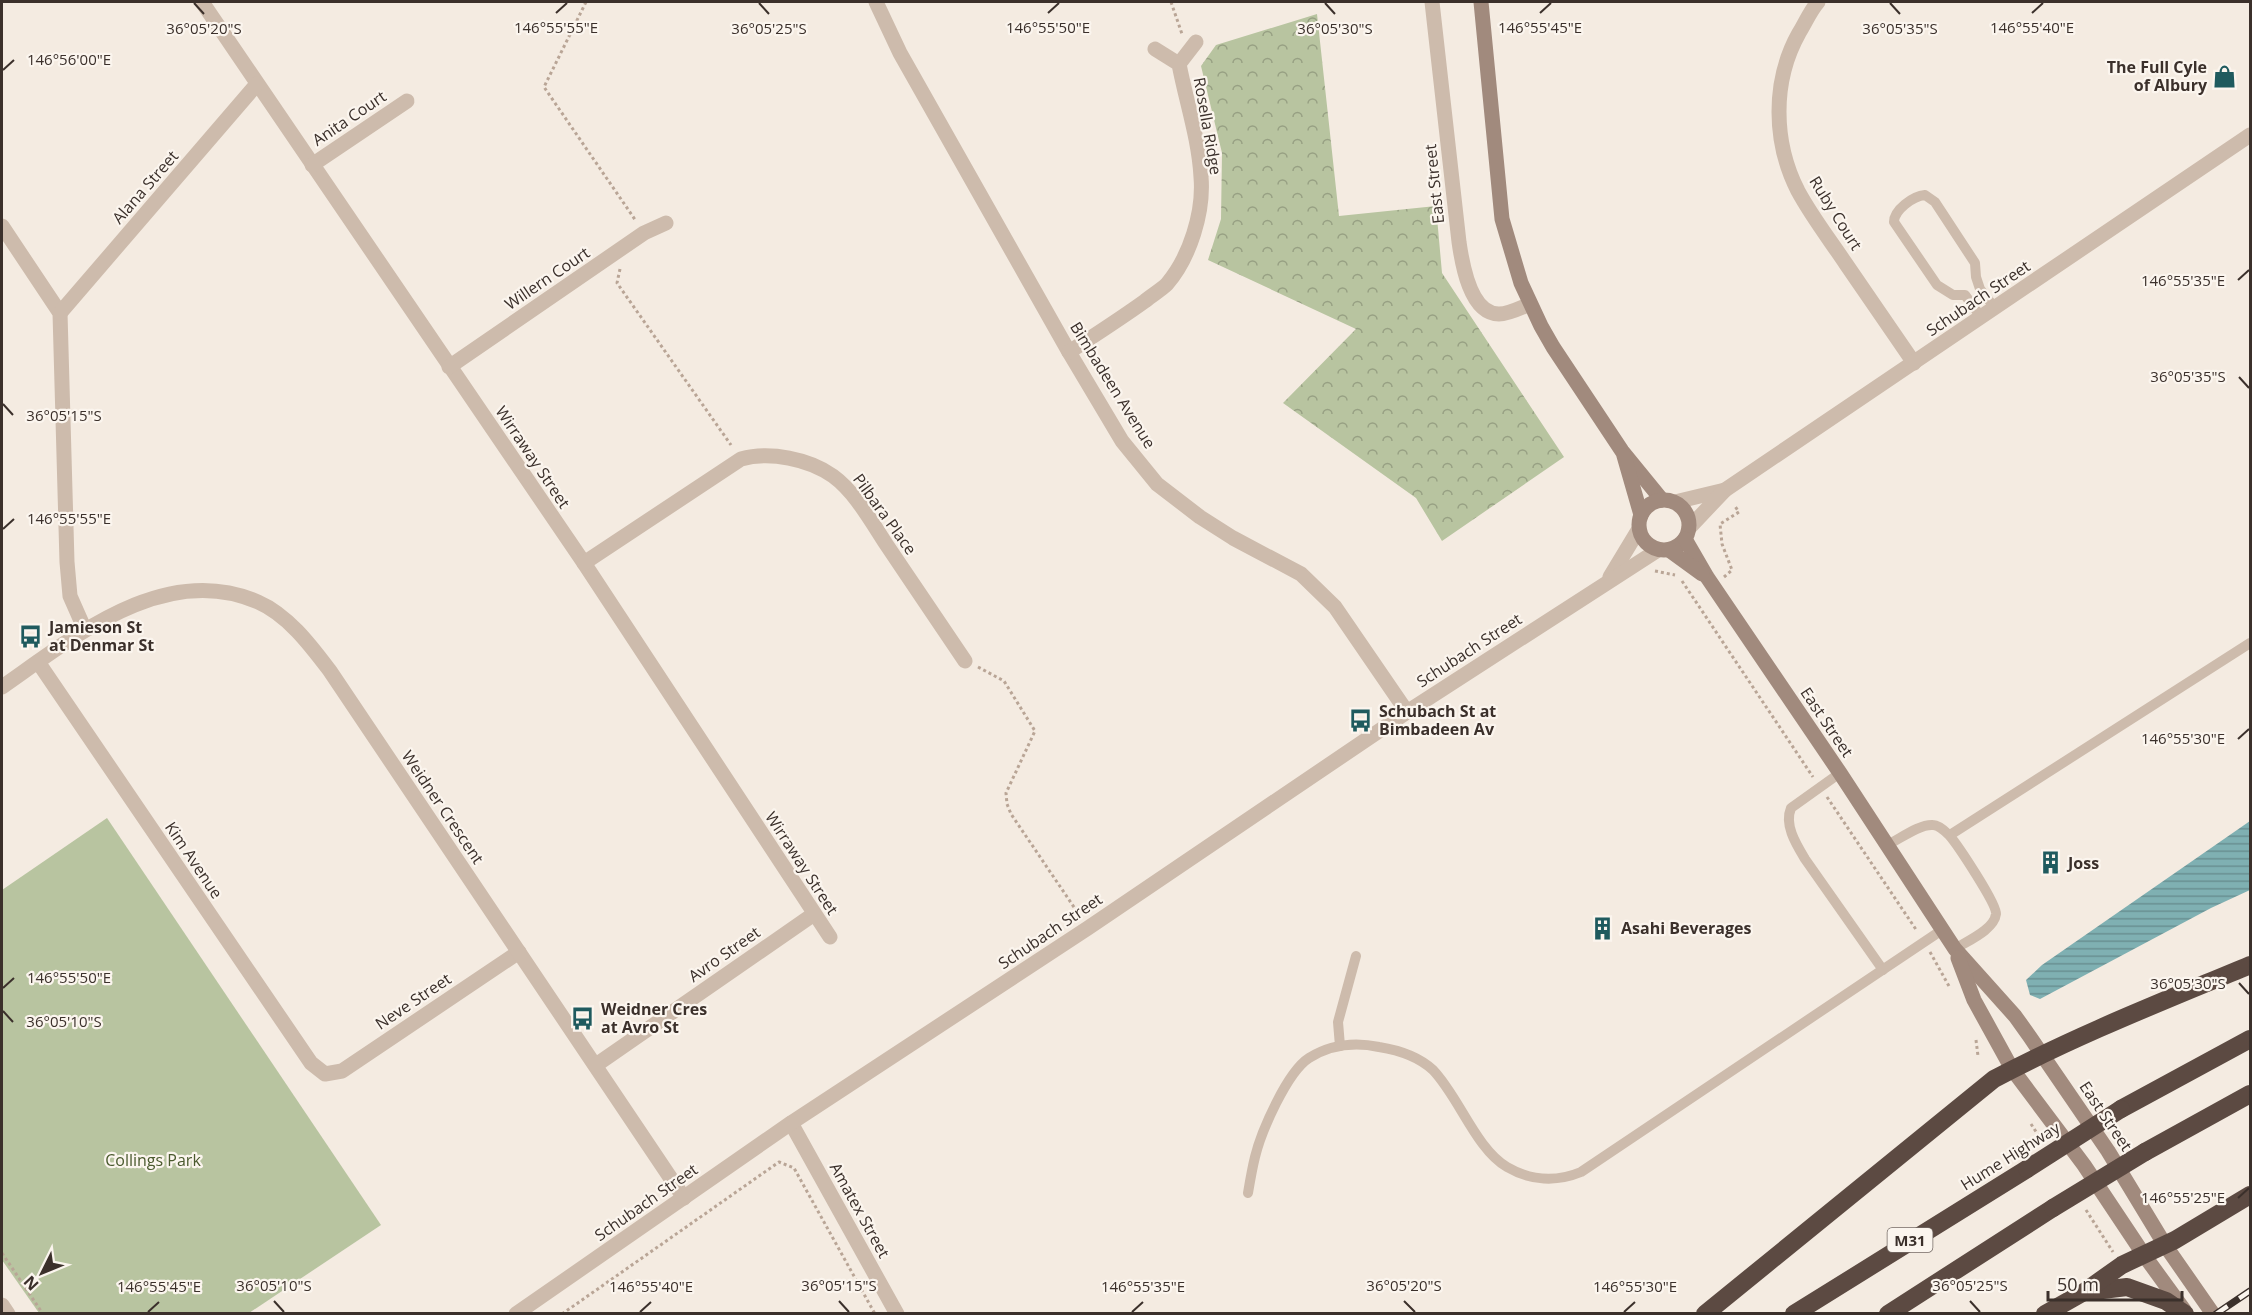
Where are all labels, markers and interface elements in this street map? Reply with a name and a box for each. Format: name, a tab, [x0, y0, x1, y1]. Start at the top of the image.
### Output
text: 146°55'55"E	[514, 17, 598, 37]
text: 146°55'50"E	[1006, 17, 1090, 37]
text: 146°55'45"E	[1498, 17, 1582, 37]
text: 146°55'40"E	[1990, 17, 2074, 37]
text: 36°05'20"S	[166, 18, 242, 38]
text: 36°05'25"S	[731, 18, 807, 38]
text: 36°05'30"S	[1297, 18, 1373, 38]
text: 36°05'35"S	[1862, 18, 1938, 38]
text: 146°56'00"E	[27, 49, 111, 69]
place label: The Full Cyle of Albury	[2107, 56, 2208, 96]
shop icon: The Full Cyle of Albury	[2212, 63, 2238, 89]
street label: Rosella Ridge	[1189, 76, 1227, 176]
street label: Anita Court	[308, 85, 390, 151]
street label: East Street	[1419, 143, 1449, 225]
street label: Alana Street	[107, 145, 183, 228]
street label: Ruby Court	[1805, 172, 1868, 254]
street label: Willern Court	[500, 241, 594, 315]
street label: Schubach Street	[1922, 255, 2035, 341]
text: 146°55'35"E	[2141, 270, 2225, 290]
street label: Bimbadeen Avenue	[1065, 318, 1161, 452]
text: 36°05'35"S	[2150, 366, 2226, 386]
street label: Wirraway Street	[491, 402, 576, 513]
text: 36°05'15"S	[26, 405, 102, 425]
street label: Pilbara Place	[848, 469, 922, 559]
text: 146°55'55"E	[27, 508, 111, 528]
street label: Schubach Street	[1412, 608, 1526, 692]
place label: Jamieson St at Denmar St	[47, 616, 154, 656]
bus stop icon: Jamieson St at Denmar St	[18, 623, 44, 649]
street label: East Street	[1796, 683, 1859, 762]
place label: Schubach St at Bimbadeen Av	[1379, 700, 1496, 740]
bus stop icon: Schubach St at Bimbadeen Av	[1348, 707, 1374, 733]
text: 146°55'30"E	[2141, 728, 2225, 748]
street label: Weidner Crescent	[397, 746, 489, 868]
street label: Wirraway Street	[760, 807, 844, 919]
street label: Kim Avenue	[160, 817, 228, 903]
building icon: Joss	[2037, 850, 2063, 876]
place label: Joss	[2066, 852, 2099, 874]
street label: Schubach Street	[994, 888, 1107, 974]
building icon: Asahi Beverages	[1590, 915, 1616, 941]
place label: Asahi Beverages	[1621, 917, 1751, 939]
street label: Avro Street	[684, 921, 765, 987]
text: 146°55'50"E	[27, 967, 111, 987]
street label: Neve Street	[371, 967, 455, 1034]
text: 36°05'30"S	[2150, 973, 2226, 993]
place label: Weidner Cres at Avro St	[601, 998, 707, 1038]
bus stop icon: Weidner Cres at Avro St	[570, 1005, 596, 1031]
text: 36°05'10"S	[26, 1011, 102, 1031]
street label: East Street	[2075, 1077, 2138, 1156]
street label: Hume Highway	[1956, 1116, 2065, 1195]
park label: Collings Park	[105, 1149, 201, 1171]
street label: Schubach Street	[590, 1158, 702, 1246]
street label: Amatex Street	[825, 1158, 895, 1262]
text: 146°55'25"E	[2141, 1187, 2225, 1207]
road number: M31	[1888, 1228, 1932, 1252]
north arrow	[12, 1243, 72, 1303]
scale bar	[2048, 1264, 2182, 1302]
text: N	[19, 1271, 44, 1295]
text: 50 m	[2057, 1272, 2099, 1296]
text: 36°05'10"S	[236, 1275, 312, 1295]
text: 36°05'15"S	[801, 1275, 877, 1295]
text: 36°05'20"S	[1366, 1275, 1442, 1295]
text: 36°05'25"S	[1932, 1275, 2008, 1295]
text: 146°55'45"E	[117, 1276, 201, 1296]
text: 146°55'40"E	[609, 1276, 693, 1296]
text: 146°55'35"E	[1101, 1276, 1185, 1296]
text: 146°55'30"E	[1593, 1276, 1677, 1296]

